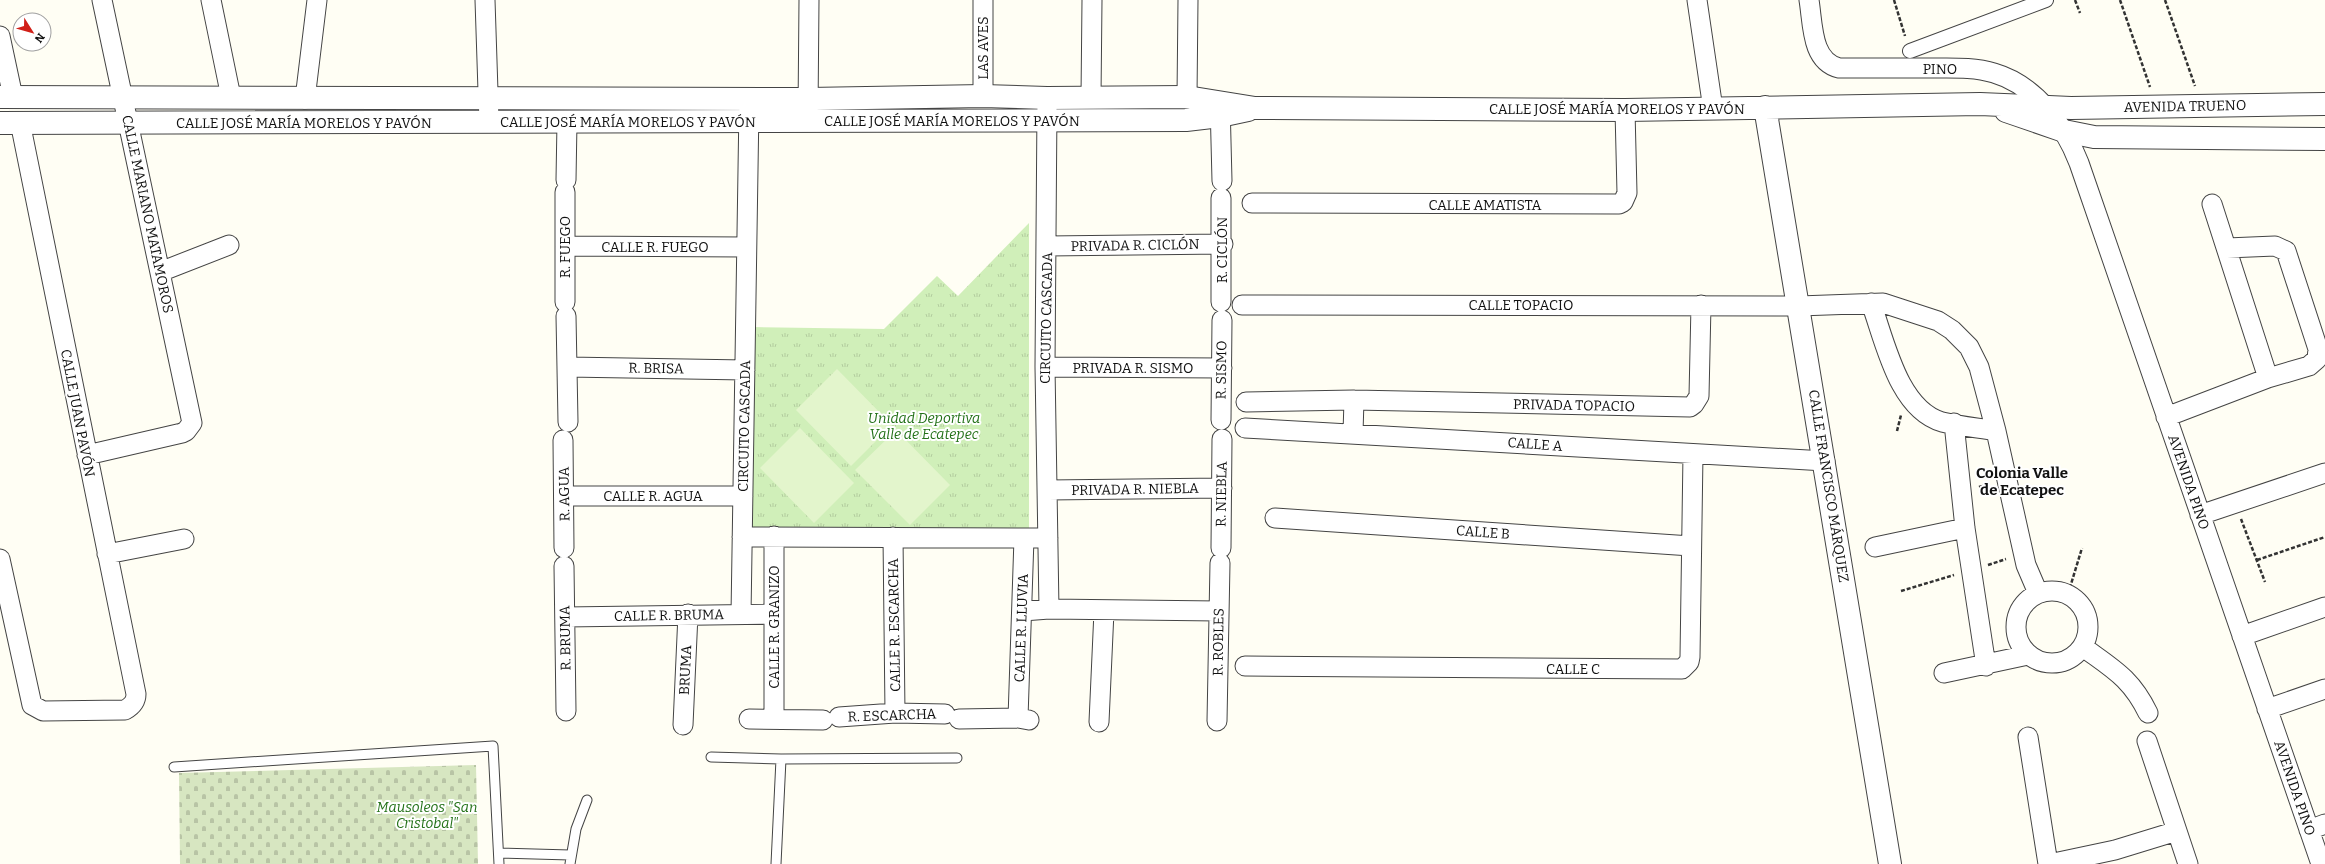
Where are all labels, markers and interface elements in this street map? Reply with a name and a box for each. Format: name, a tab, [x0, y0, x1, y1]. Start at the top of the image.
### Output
north arrow	[12, 12, 52, 52]
street label: LAS AVES	[975, 16, 992, 80]
text: N	[32, 30, 47, 45]
street label: PINO	[1923, 61, 1957, 78]
street label: AVENIDA TRUENO	[2124, 97, 2246, 116]
street label: CALLE JOSÉ MARÍA MORELOS Y PAVÓN	[1489, 100, 1745, 118]
street label: CALLE JOSÉ MARÍA MORELOS Y PAVÓN	[824, 112, 1080, 130]
street label: CALLE MARIANO MATAMOROS	[118, 113, 177, 315]
street label: CALLE JOSÉ MARÍA MORELOS Y PAVÓN	[500, 113, 756, 131]
street label: CALLE JOSÉ MARÍA MORELOS Y PAVÓN	[176, 114, 432, 132]
street label: CALLE AMATISTA	[1429, 197, 1541, 214]
street label: R. FUEGO	[557, 216, 574, 278]
street label: R. CICLÓN	[1213, 217, 1231, 283]
street label: PRIVADA R. CICLÓN	[1070, 235, 1200, 255]
street label: CALLE R. FUEGO	[601, 239, 709, 256]
street label: CIRCUITO CASCADA	[1037, 252, 1056, 384]
street label: CALLE TOPACIO	[1469, 297, 1573, 314]
street label: R. SISMO	[1212, 340, 1231, 400]
street label: CALLE JUAN PAVÓN	[57, 348, 99, 478]
street label: R. BRISA	[628, 360, 684, 377]
street label: CIRCUITO CASCADA	[735, 360, 754, 492]
street label: PRIVADA R. SISMO	[1072, 360, 1194, 377]
street label: CALLE FRANCISCO MÁRQUEZ	[1805, 388, 1853, 584]
street label: PRIVADA TOPACIO	[1513, 396, 1635, 415]
park label: Unidad Deportiva Valle de Ecatepec	[868, 410, 980, 443]
street label: AVENIDA PINO	[2164, 432, 2213, 532]
street label: CALLE A	[1507, 434, 1563, 455]
street label: R. NIEBLA	[1212, 461, 1231, 527]
district label: Colonia Valle de Ecatepec	[1976, 464, 2068, 499]
street label: R. AGUA	[556, 467, 573, 521]
street label: PRIVADA R. NIEBLA	[1071, 480, 1199, 499]
street label: CALLE R. AGUA	[603, 488, 703, 505]
street label: CALLE B	[1455, 522, 1511, 543]
street label: CALLE R. ESCARCHA	[885, 558, 904, 692]
street label: CALLE R. GRANIZO	[766, 565, 783, 689]
street label: CALLE R. LLUVIA	[1011, 573, 1032, 683]
street label: R. BRUMA	[556, 605, 575, 671]
street label: CALLE R. BRUMA	[614, 606, 724, 625]
street label: R. ROBLES	[1209, 608, 1228, 676]
street label: BRUMA	[676, 645, 695, 695]
street label: CALLE C	[1546, 661, 1600, 678]
street label: R. ESCARCHA	[847, 705, 937, 726]
street label: AVENIDA PINO	[2270, 738, 2319, 838]
park label: Mausoleos "San Cristobal"	[377, 799, 477, 832]

